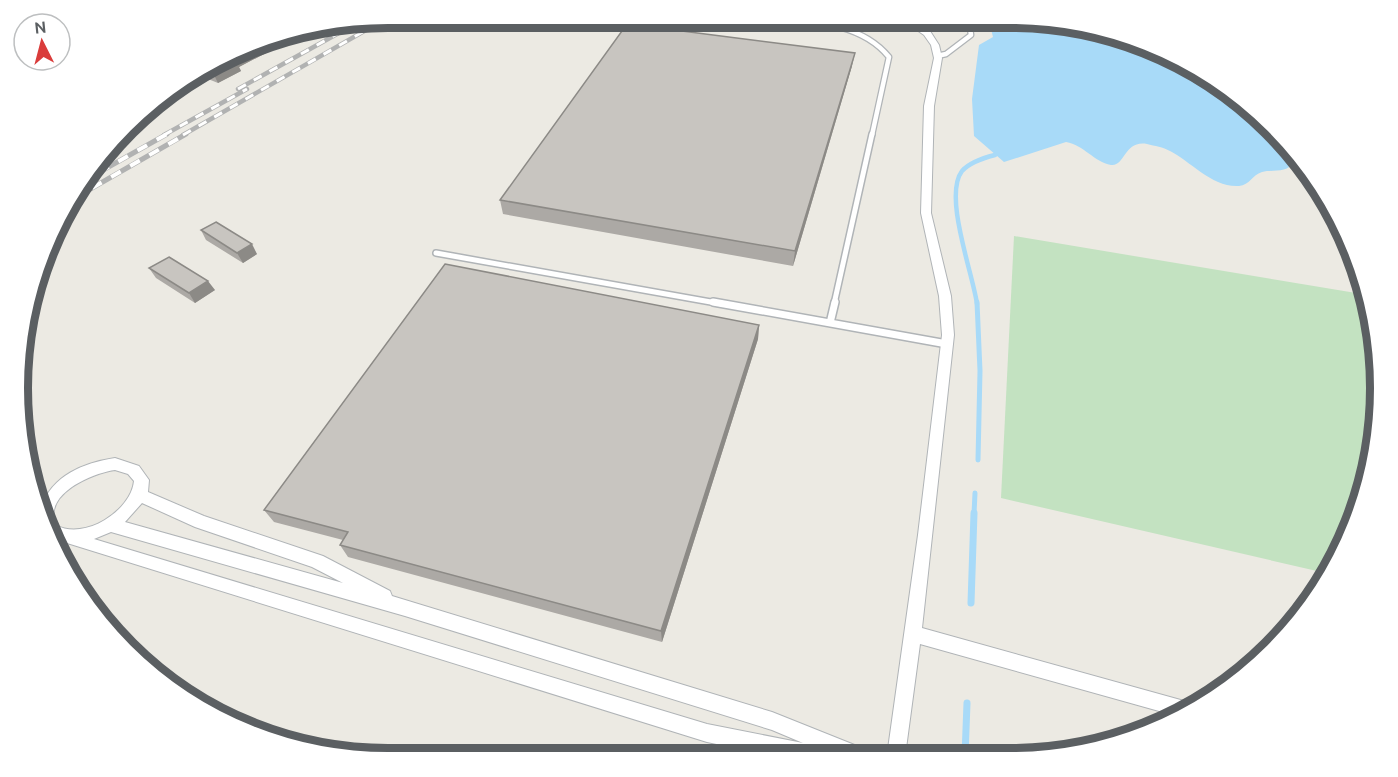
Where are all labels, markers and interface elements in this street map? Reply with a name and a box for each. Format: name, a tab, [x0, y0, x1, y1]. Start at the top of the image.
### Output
north arrow	[12, 12, 72, 72]
text: N	[34, 18, 47, 37]

